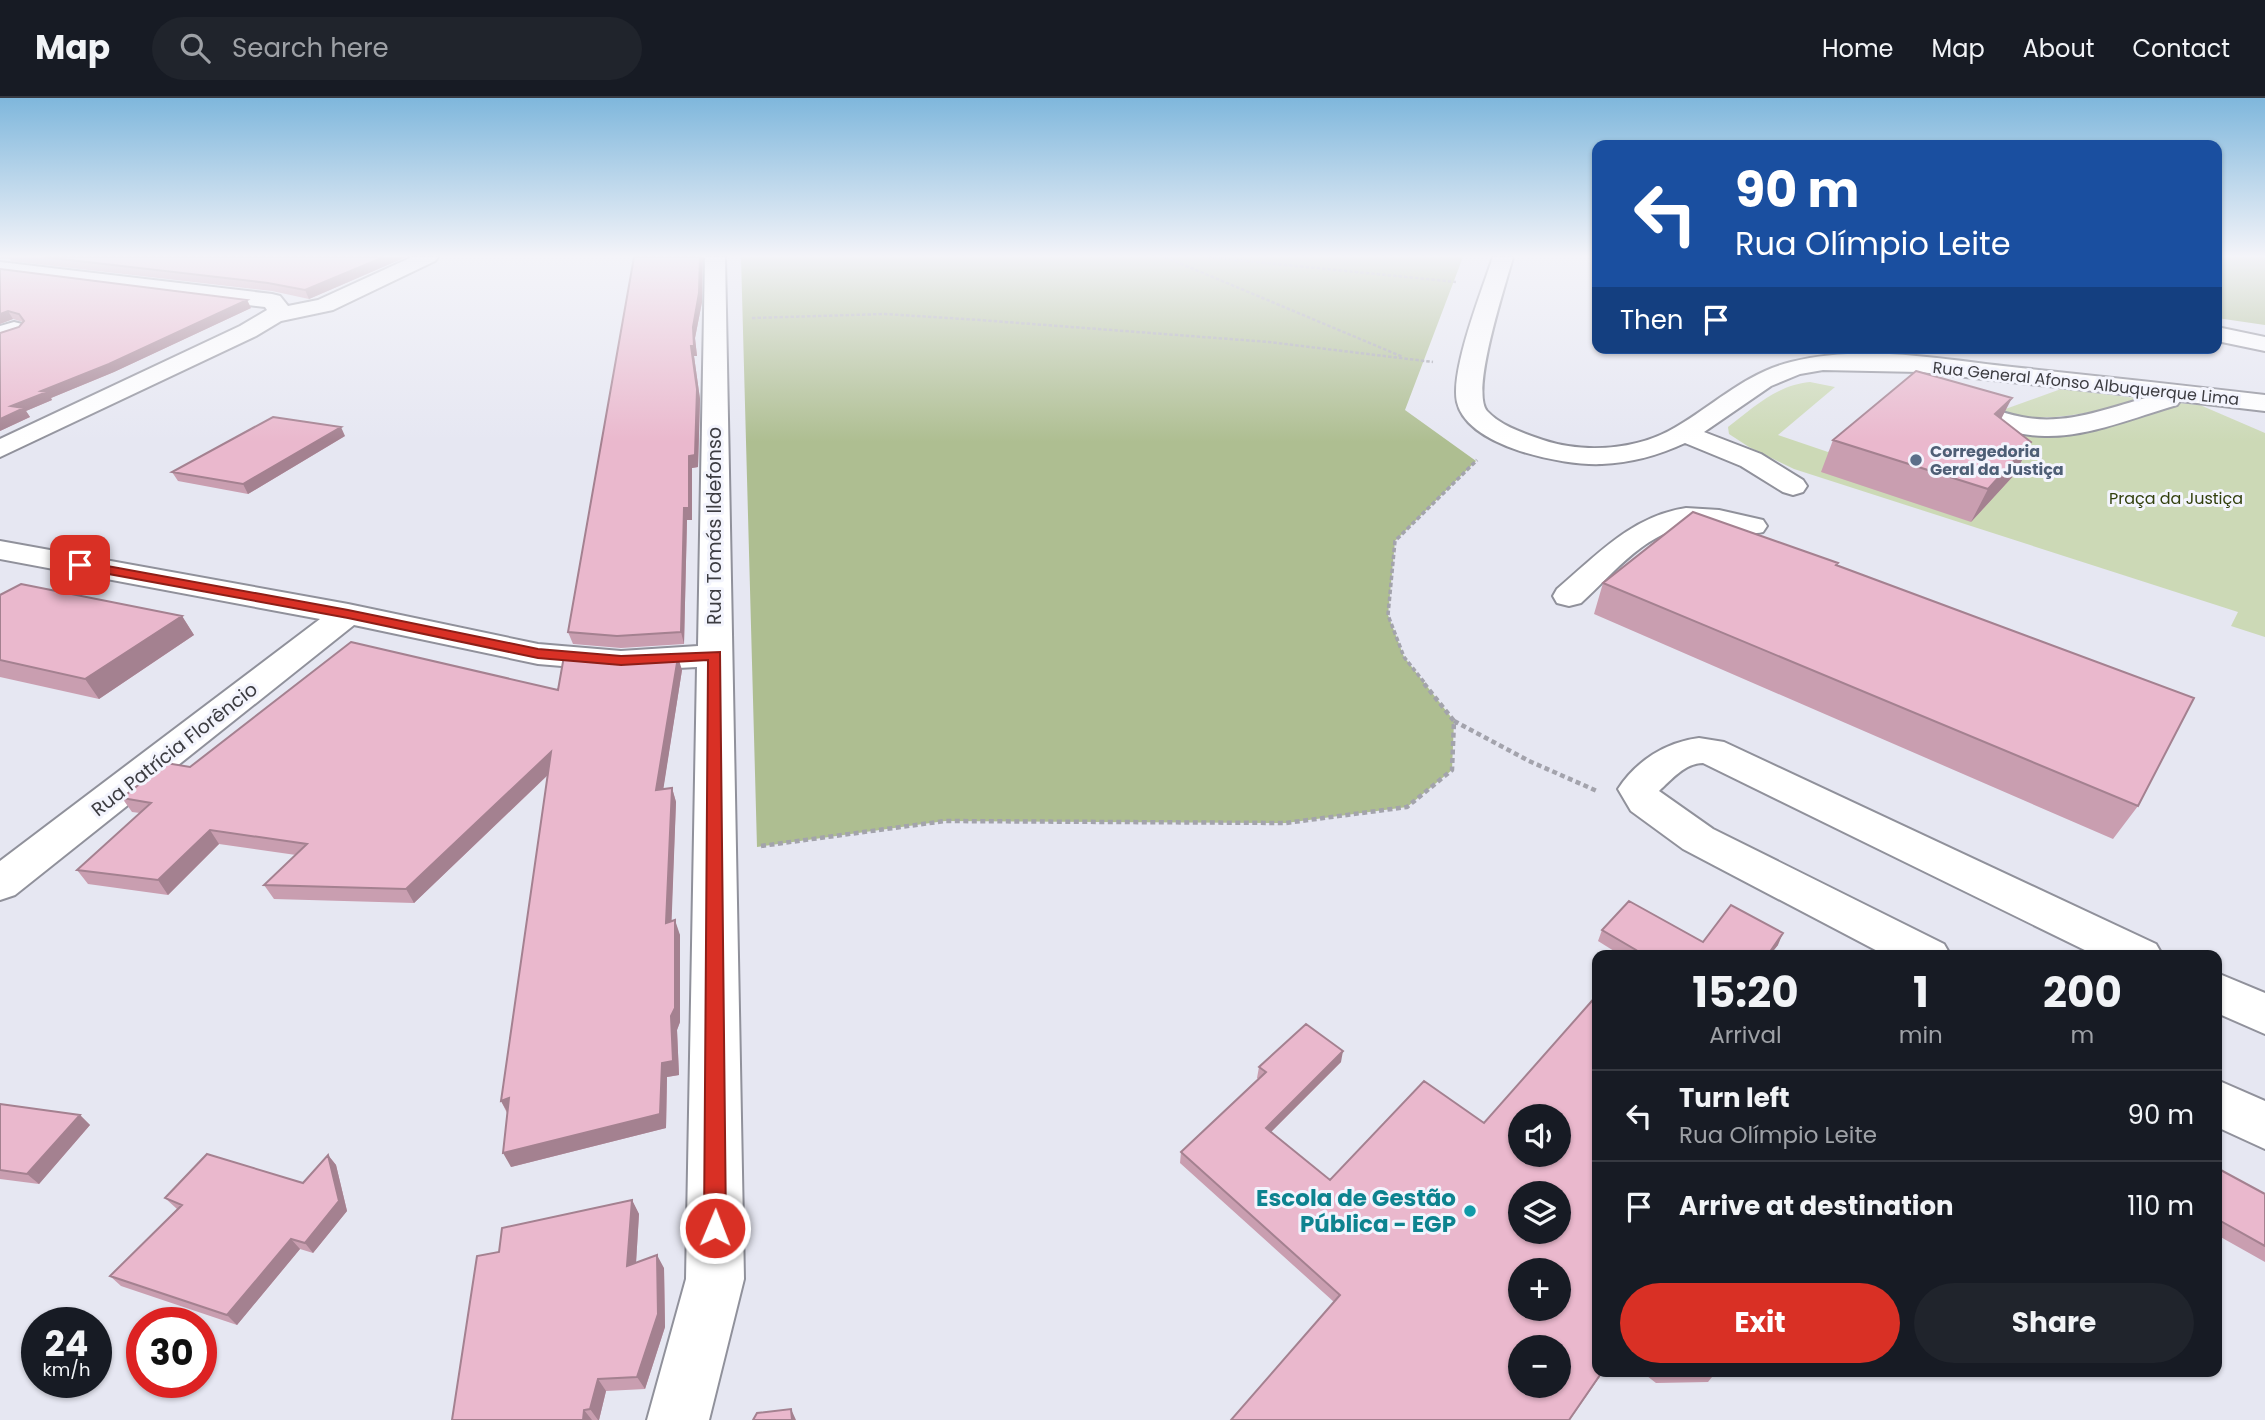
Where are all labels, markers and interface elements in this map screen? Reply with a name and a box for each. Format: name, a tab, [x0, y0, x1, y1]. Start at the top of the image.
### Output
search box	[152, 17, 642, 80]
text: Map	[35, 24, 110, 71]
icon: search	[176, 29, 214, 67]
text: Search here	[232, 30, 389, 66]
text: Home	[1822, 32, 1894, 65]
text: Map	[1932, 32, 1985, 65]
text: About	[2023, 32, 2094, 65]
text: Contact	[2132, 32, 2230, 65]
text: 90 m	[1735, 156, 1859, 224]
icon: left	[1620, 168, 1711, 259]
text: Rua Olímpio Leite	[1735, 221, 2011, 266]
icon: arrive	[1697, 301, 1735, 339]
text: Then	[1620, 302, 1683, 338]
street label: Rua General Afonso Albuquerque Lima	[1932, 356, 2240, 411]
street label: Rua Tomás Ildefonso	[701, 427, 728, 625]
place label: Corregedoria Geral da Justiça	[1930, 440, 2064, 481]
marker: Corregedoria Geral da Justiça	[1908, 452, 1924, 468]
park label: Praça da Justiça	[2109, 487, 2243, 510]
pin	[50, 535, 110, 595]
icon: arrive	[61, 546, 99, 584]
street label: Rua Patrícia Florêncio	[86, 676, 263, 823]
text: 15:20	[1692, 963, 1799, 1022]
text: 1	[1913, 963, 1929, 1022]
text: 200	[2043, 963, 2122, 1022]
text: Arrival	[1709, 1019, 1782, 1051]
text: min	[1899, 1019, 1943, 1051]
text: m	[2071, 1019, 2094, 1051]
text: Turn left	[1679, 1080, 1790, 1116]
icon: left	[1620, 1097, 1658, 1135]
text: 90 m	[2128, 1097, 2194, 1133]
map controls	[1508, 1104, 1571, 1398]
button: sound	[1508, 1104, 1571, 1167]
text: Rua Olímpio Leite	[1679, 1119, 1877, 1151]
button: layers	[1508, 1181, 1571, 1244]
place label: Escola de Gestão Pública - EGP	[1256, 1182, 1456, 1240]
icon: arrive	[1620, 1188, 1658, 1226]
text: Arrive at destination	[1679, 1188, 1954, 1224]
text: 110 m	[2127, 1188, 2194, 1224]
position arrow	[678, 1191, 752, 1265]
marker: Escola de Gestão Pública - EGP	[1462, 1203, 1478, 1219]
button: +	[1508, 1258, 1571, 1321]
button: Exit	[1620, 1283, 1900, 1363]
button: Share	[1914, 1283, 2194, 1363]
speed limit sign: 30	[126, 1307, 217, 1398]
text: 24	[45, 1319, 88, 1368]
button: −	[1508, 1335, 1571, 1398]
text: km/h	[43, 1357, 90, 1382]

